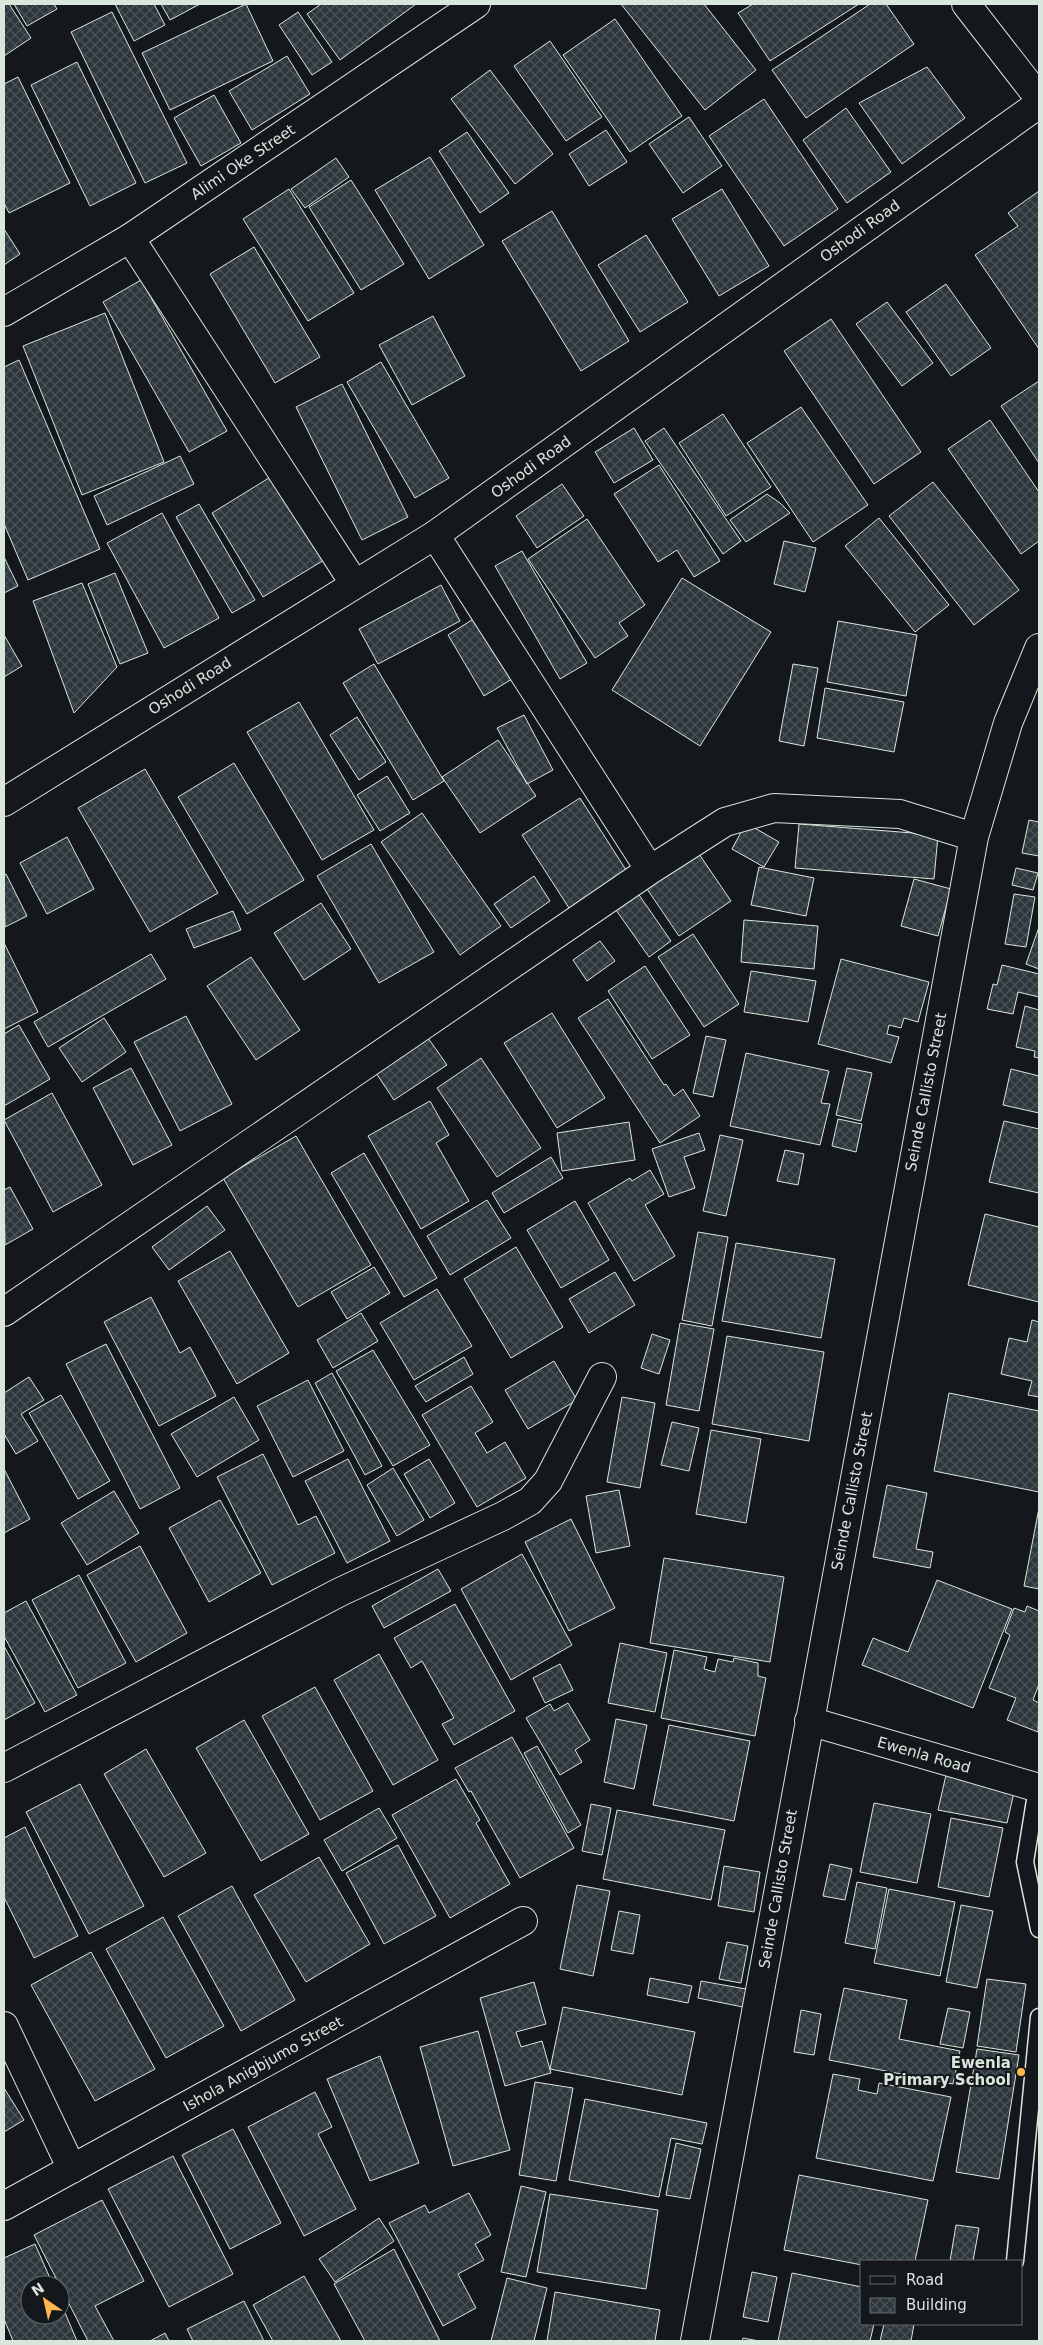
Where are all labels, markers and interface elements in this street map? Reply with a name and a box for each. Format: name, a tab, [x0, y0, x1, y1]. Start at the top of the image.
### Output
street label: Alimi Oke Street	[188, 120, 299, 203]
street label: Oshodi Road	[817, 196, 903, 266]
street label: Oshodi Road	[488, 432, 574, 502]
street label: Oshodi Road	[145, 653, 235, 719]
street label: Seinde Callisto Street	[902, 1011, 950, 1173]
street label: Seinde Callisto Street	[828, 1410, 876, 1572]
street label: Ewenla Road	[875, 1733, 973, 1777]
street label: Seinde Callisto Street	[755, 1808, 801, 1970]
street label: Ishola Anigbjumo Street	[180, 2012, 346, 2115]
place label: Ewenla Primary School	[883, 2054, 1011, 2089]
marker: Ewenla Primary School	[1015, 2066, 1027, 2078]
legend	[860, 2260, 1023, 2325]
text: Road	[906, 2271, 944, 2289]
north arrow	[20, 2275, 70, 2325]
text: N	[28, 2279, 47, 2299]
text: Building	[906, 2296, 967, 2314]

